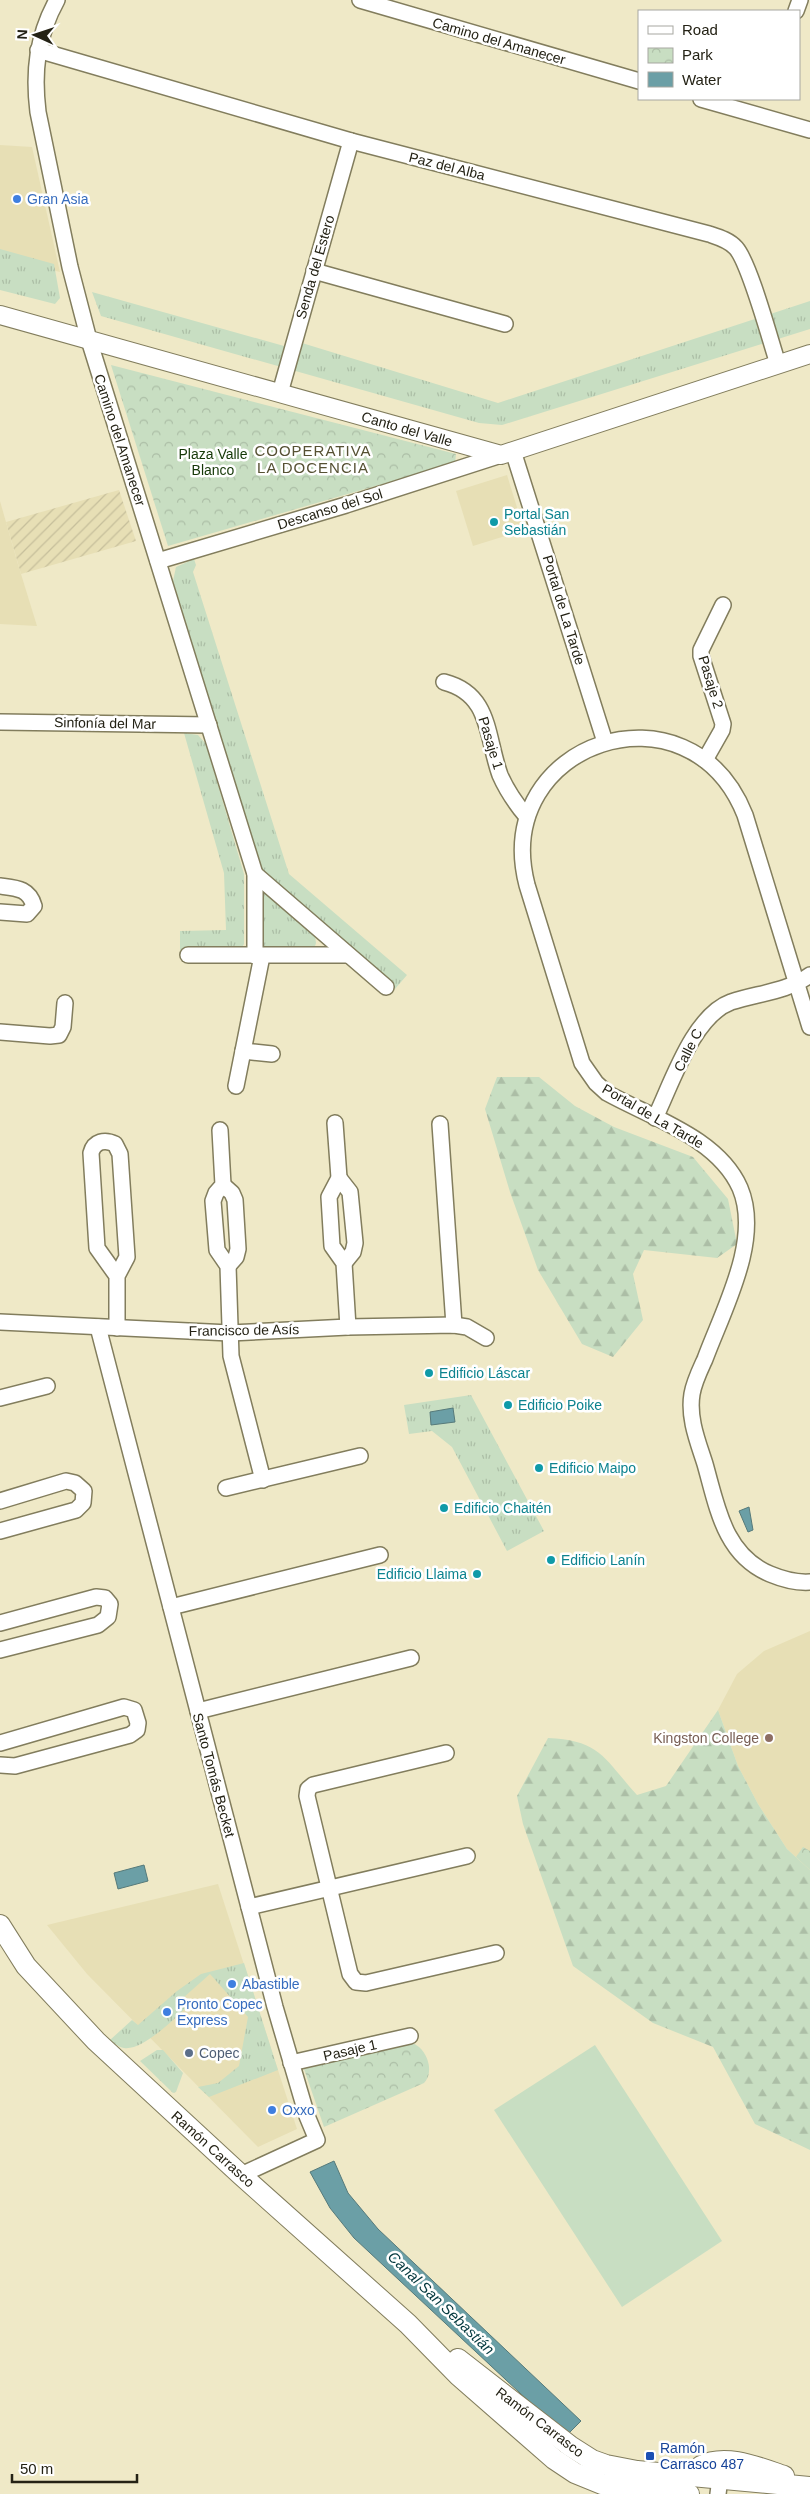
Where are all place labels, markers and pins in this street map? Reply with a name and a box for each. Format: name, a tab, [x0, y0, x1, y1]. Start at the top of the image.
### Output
place label: Gran Asia	[27, 191, 89, 207]
marker: Gran Asia	[11, 193, 23, 205]
place label: Portal San Sebastián	[504, 506, 569, 538]
marker: Portal San Sebastián	[488, 516, 500, 528]
place label: Edificio Láscar	[439, 1365, 530, 1381]
marker: Edificio Láscar	[423, 1367, 435, 1379]
place label: Edificio Poike	[518, 1397, 602, 1413]
marker: Edificio Poike	[502, 1399, 514, 1411]
place label: Edificio Maipo	[549, 1460, 636, 1476]
marker: Edificio Maipo	[533, 1462, 545, 1474]
place label: Edificio Chaitén	[454, 1500, 551, 1516]
marker: Edificio Chaitén	[438, 1502, 450, 1514]
place label: Edificio Lanín	[561, 1552, 645, 1568]
marker: Edificio Lanín	[545, 1554, 557, 1566]
place label: Edificio Llaima	[377, 1566, 467, 1582]
marker: Edificio Llaima	[471, 1568, 483, 1580]
place label: Kingston College	[653, 1730, 759, 1746]
marker: Kingston College	[763, 1732, 775, 1744]
place label: Abastible	[242, 1976, 300, 1992]
marker: Abastible	[226, 1978, 238, 1990]
place label: Pronto Copec Express	[177, 1996, 263, 2028]
marker: Pronto Copec Express	[161, 2006, 173, 2018]
place label: Copec	[199, 2045, 239, 2061]
marker: Copec	[183, 2047, 195, 2059]
place label: Oxxo	[282, 2102, 315, 2118]
marker: Oxxo	[266, 2104, 278, 2116]
place label: Ramón Carrasco 487	[660, 2440, 744, 2472]
marker: Ramón Carrasco 487	[644, 2450, 656, 2462]

